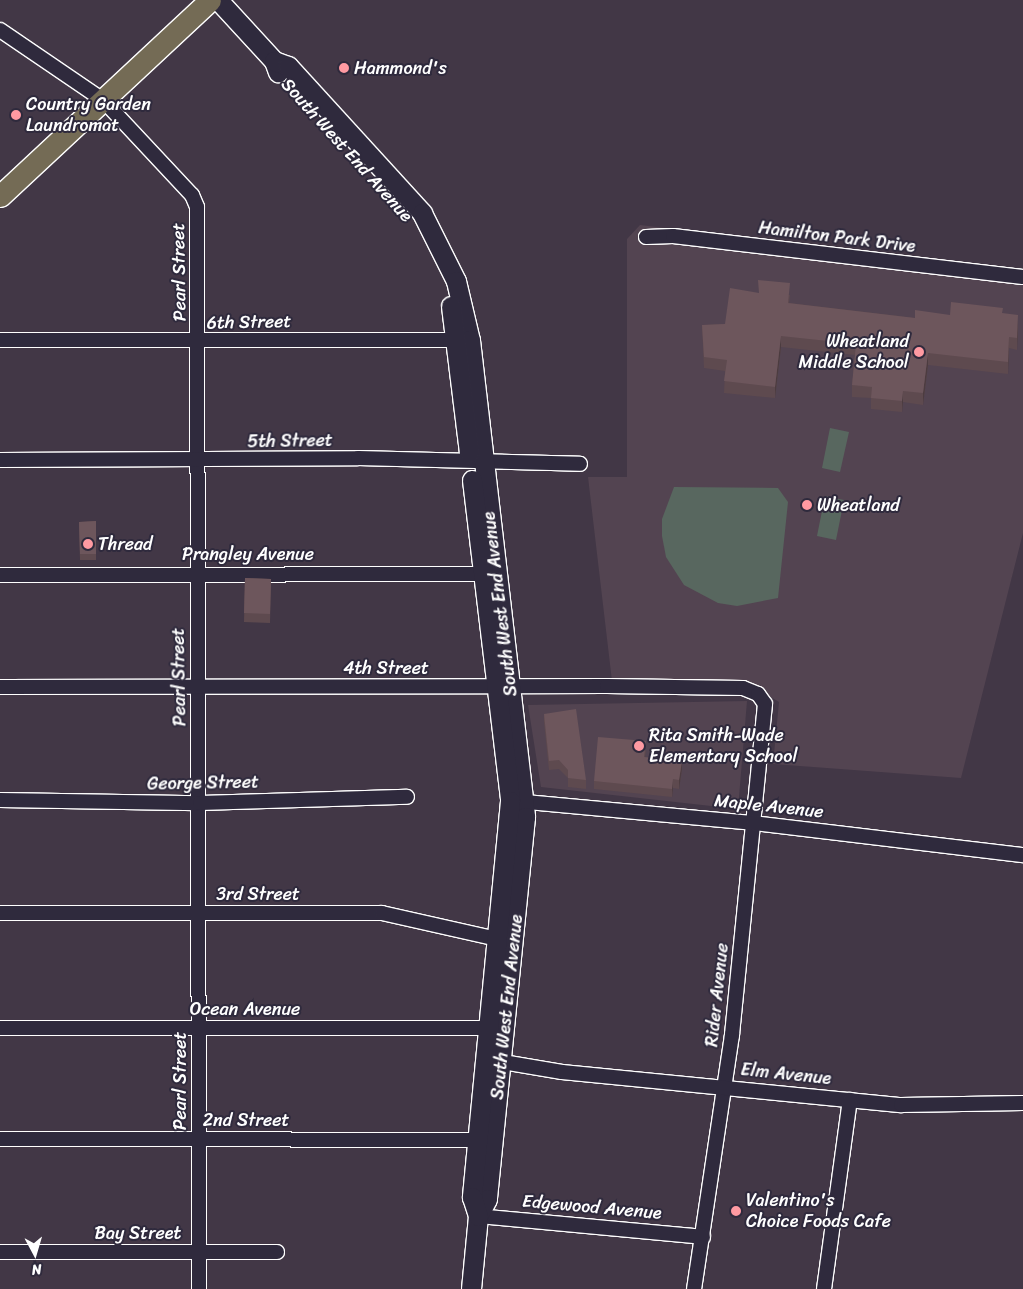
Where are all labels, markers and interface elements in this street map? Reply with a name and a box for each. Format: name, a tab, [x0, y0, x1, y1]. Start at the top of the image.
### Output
place label: Hammond's	[354, 57, 447, 79]
marker: Hammond's	[338, 62, 350, 74]
street label: South West End Avenue	[276, 73, 418, 227]
place label: Country Garden Laundromat	[26, 94, 151, 136]
marker: Country Garden Laundromat	[10, 109, 22, 121]
street label: Hamilton Park Drive	[757, 217, 917, 257]
street label: Pearl Street	[167, 222, 191, 322]
street label: 6th Street	[207, 310, 291, 334]
place label: Wheatland Middle School	[798, 331, 909, 374]
marker: Wheatland Middle School	[913, 346, 925, 358]
street label: 5th Street	[247, 429, 333, 453]
place label: Wheatland	[817, 494, 900, 516]
marker: Wheatland	[801, 499, 813, 511]
street label: South West End Avenue	[478, 510, 522, 698]
place label: Thread	[98, 533, 153, 555]
marker: Thread	[82, 538, 94, 550]
street label: Prangley Avenue	[182, 543, 314, 565]
street label: Pearl Street	[167, 627, 191, 727]
street label: 4th Street	[343, 657, 429, 679]
place label: Rita Smith-Wade Elementary School	[649, 725, 798, 768]
marker: Rita Smith-Wade Elementary School	[633, 740, 645, 752]
street label: George Street	[147, 771, 259, 795]
street label: Maple Avenue	[713, 790, 825, 822]
street label: 3rd Street	[216, 883, 300, 905]
street label: South West End Avenue	[486, 913, 528, 1101]
street label: Rider Avenue	[701, 942, 733, 1048]
street label: Ocean Avenue	[190, 998, 300, 1020]
street label: Pearl Street	[169, 1032, 191, 1130]
street label: Elm Avenue	[740, 1058, 832, 1090]
street label: 2nd Street	[203, 1109, 289, 1131]
street label: Edgewood Avenue	[521, 1190, 663, 1224]
place label: Valentino's Choice Foods Cafe	[746, 1190, 891, 1232]
marker: Valentino's Choice Foods Cafe	[730, 1205, 742, 1217]
street label: Bay Street	[95, 1222, 181, 1244]
north arrow	[10, 1229, 60, 1279]
text: N	[30, 1256, 43, 1282]

